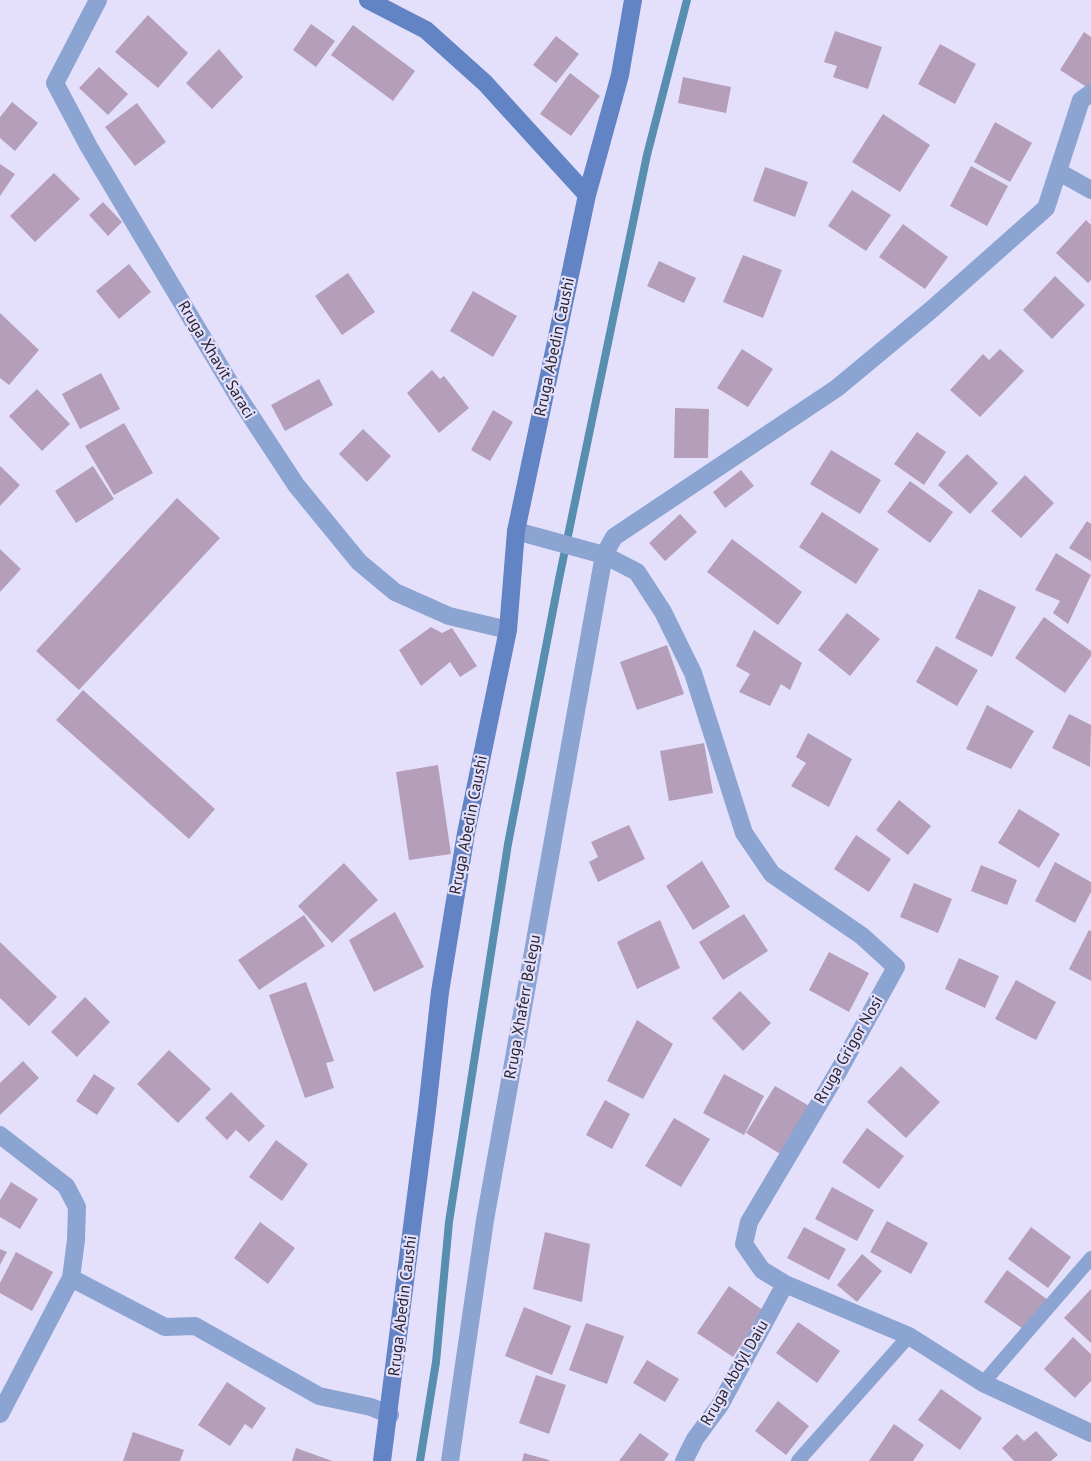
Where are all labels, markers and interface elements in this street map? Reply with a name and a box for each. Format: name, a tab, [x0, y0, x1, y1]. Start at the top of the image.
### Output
street label: Rruga Abedin Caushi	[531, 276, 579, 418]
street label: Rruga Xhavit Saraci	[173, 298, 259, 422]
street label: Rruga Abedin Caushi	[446, 754, 492, 896]
street label: Rruga Xhaferr Belegu	[501, 933, 545, 1081]
street label: Rruga Grigor Nosi	[810, 993, 888, 1107]
street label: Rruga Abedin Caushi	[385, 1235, 421, 1377]
street label: Rruga Abdyl Daiu	[697, 1317, 773, 1429]

